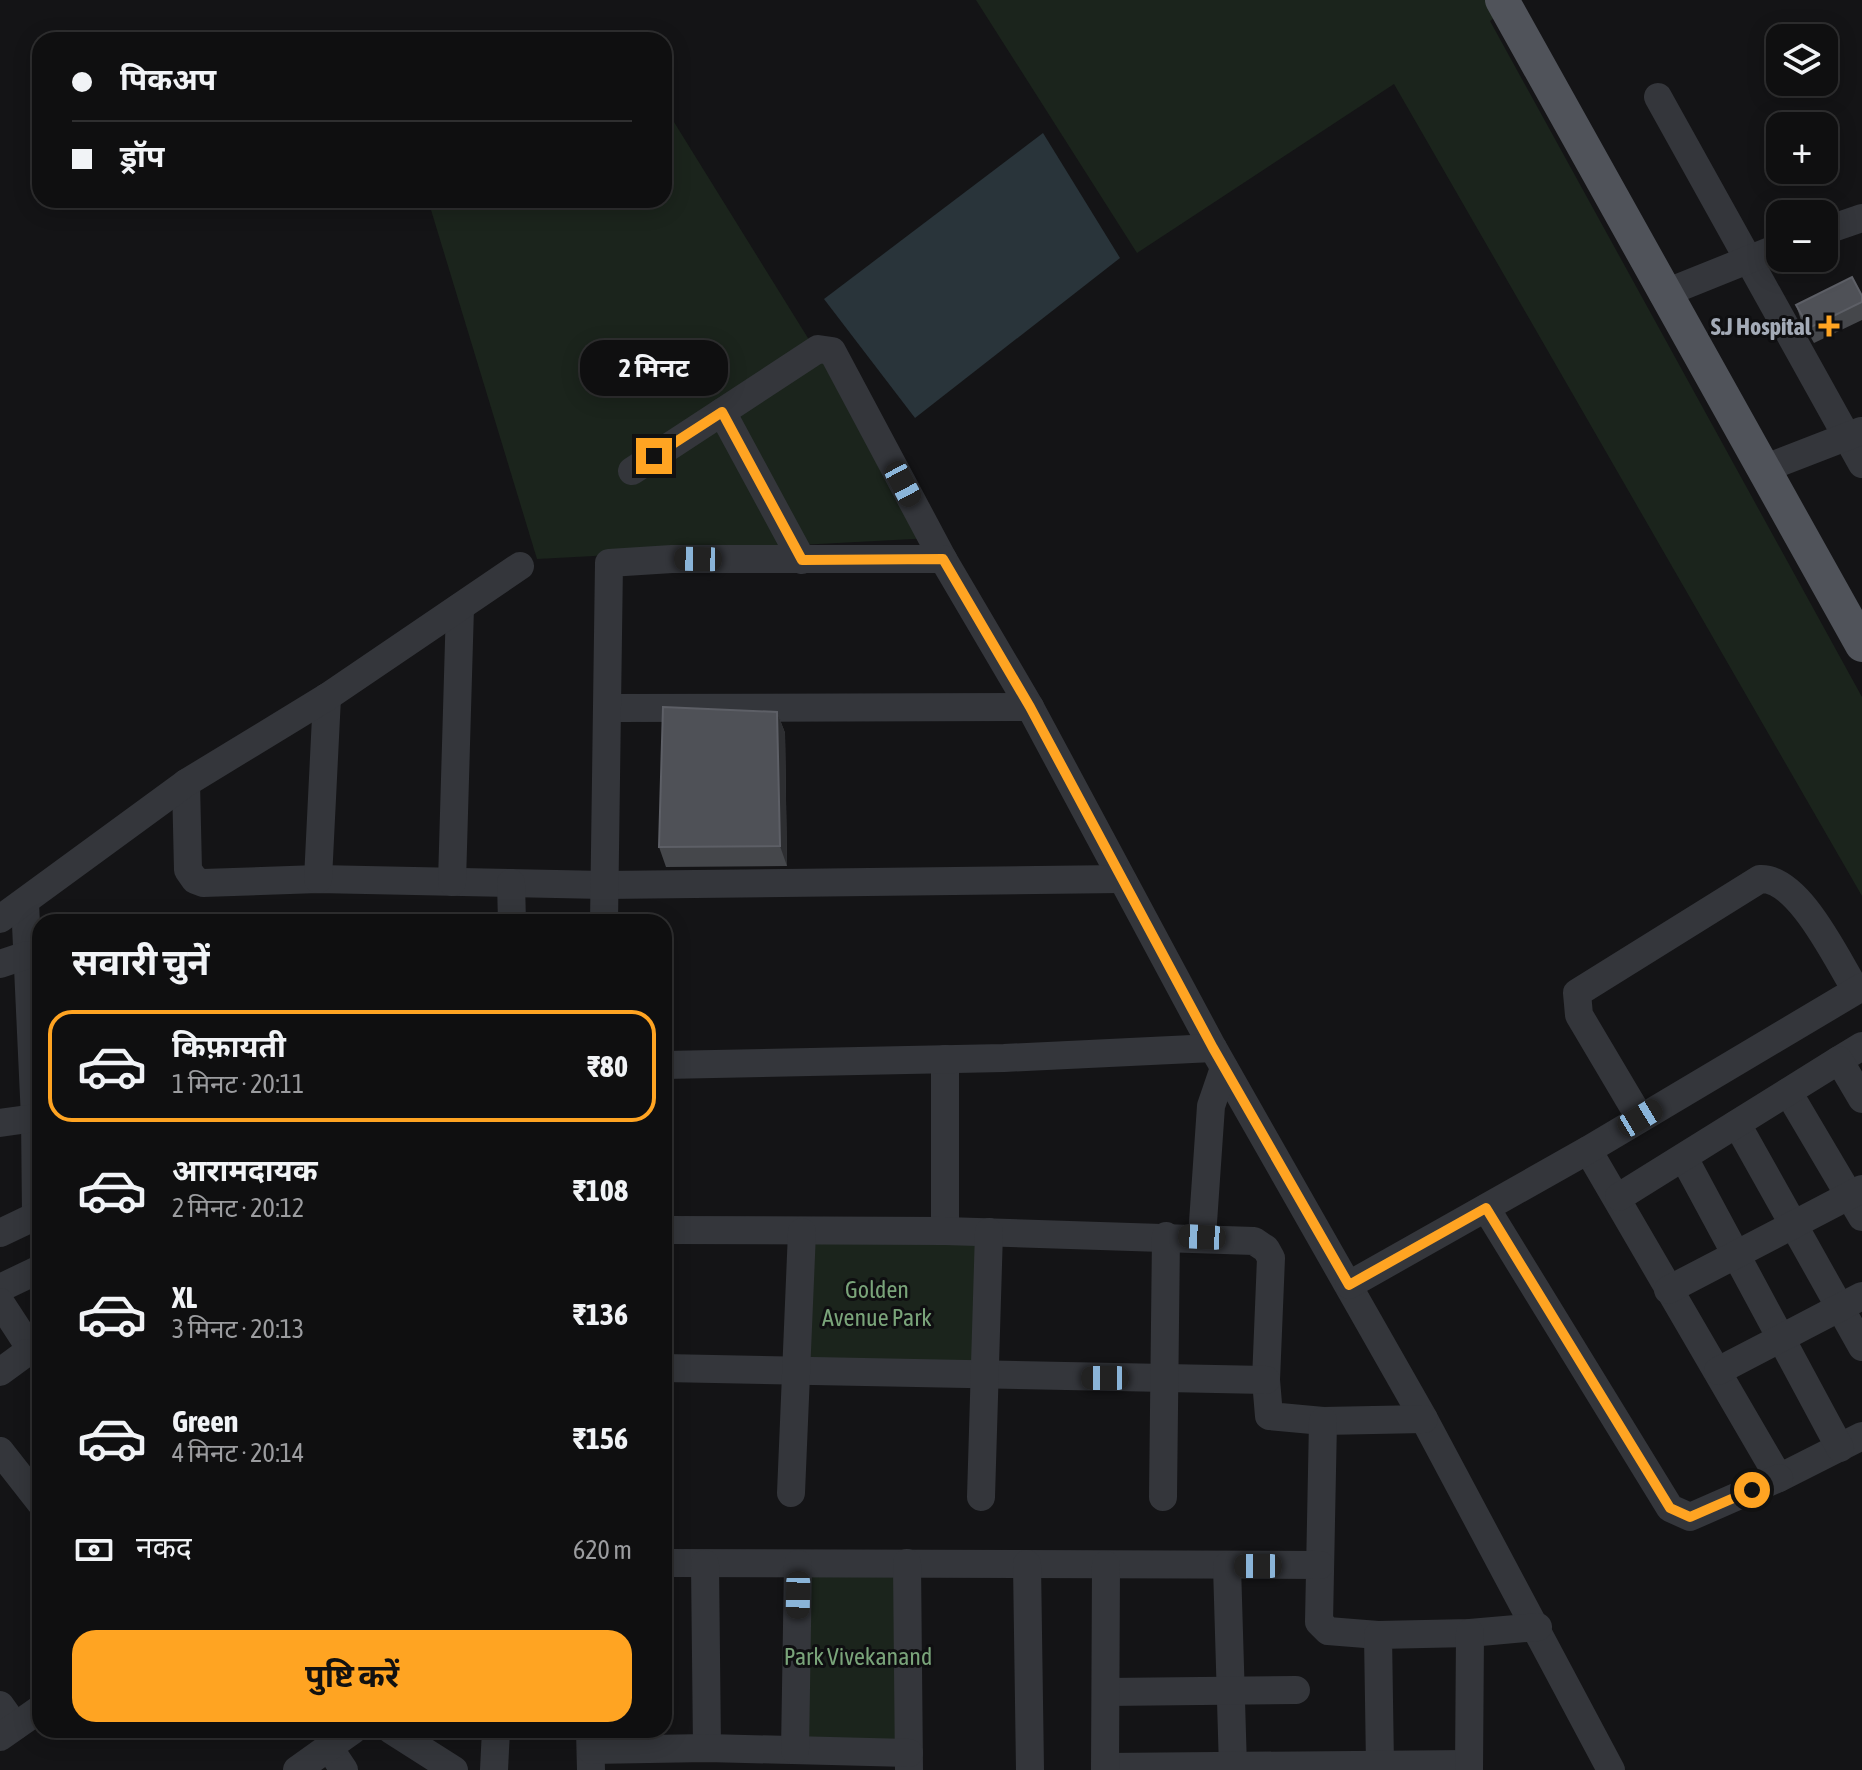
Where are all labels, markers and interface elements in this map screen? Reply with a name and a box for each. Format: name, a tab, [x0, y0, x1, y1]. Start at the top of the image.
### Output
map controls	[1766, 24, 1838, 272]
button: layers	[1766, 24, 1838, 96]
text: पिकअप	[120, 62, 216, 96]
button: +	[1766, 112, 1838, 184]
text: ड्रॉप	[120, 139, 164, 173]
button: −	[1766, 200, 1838, 272]
place label: S.J Hospital	[1711, 313, 1812, 340]
marker: S.J Hospital	[1818, 315, 1840, 337]
callout: 2 मिनट	[580, 340, 728, 396]
text: 2 मिनट	[619, 353, 689, 383]
route end	[636, 438, 672, 474]
car	[881, 457, 925, 511]
car	[674, 547, 722, 571]
text: सवारी चुनें	[72, 941, 209, 983]
text: किफ़ायती	[172, 1029, 286, 1063]
icon: car	[76, 1030, 148, 1102]
text: ₹80	[587, 1049, 628, 1083]
text: 1 मिनट · 20:11	[172, 1069, 304, 1099]
car	[1613, 1095, 1667, 1141]
text: आरामदायक	[172, 1153, 318, 1187]
icon: car	[76, 1154, 148, 1226]
text: ₹108	[573, 1173, 628, 1207]
text: 2 मिनट · 20:12	[172, 1193, 304, 1223]
car	[1177, 1224, 1227, 1250]
park label: Golden Avenue Park	[822, 1276, 932, 1331]
icon: car	[76, 1278, 148, 1350]
text: XL	[172, 1280, 197, 1314]
text: ₹136	[573, 1297, 628, 1331]
text: 3 मिनट · 20:13	[172, 1314, 304, 1344]
car	[1081, 1366, 1129, 1390]
icon: car	[76, 1402, 148, 1474]
text: Green	[172, 1404, 238, 1438]
text: ₹156	[573, 1421, 628, 1455]
text: 4 मिनट · 20:14	[172, 1438, 304, 1468]
route start	[1734, 1472, 1770, 1508]
icon: cash	[72, 1528, 116, 1572]
text: नकद	[136, 1530, 192, 1564]
text: 620 m	[573, 1535, 632, 1565]
car	[1234, 1554, 1282, 1578]
car	[786, 1571, 810, 1619]
button: पुष्टि करें	[72, 1630, 632, 1722]
park label: Park Vivekanand	[784, 1643, 932, 1670]

